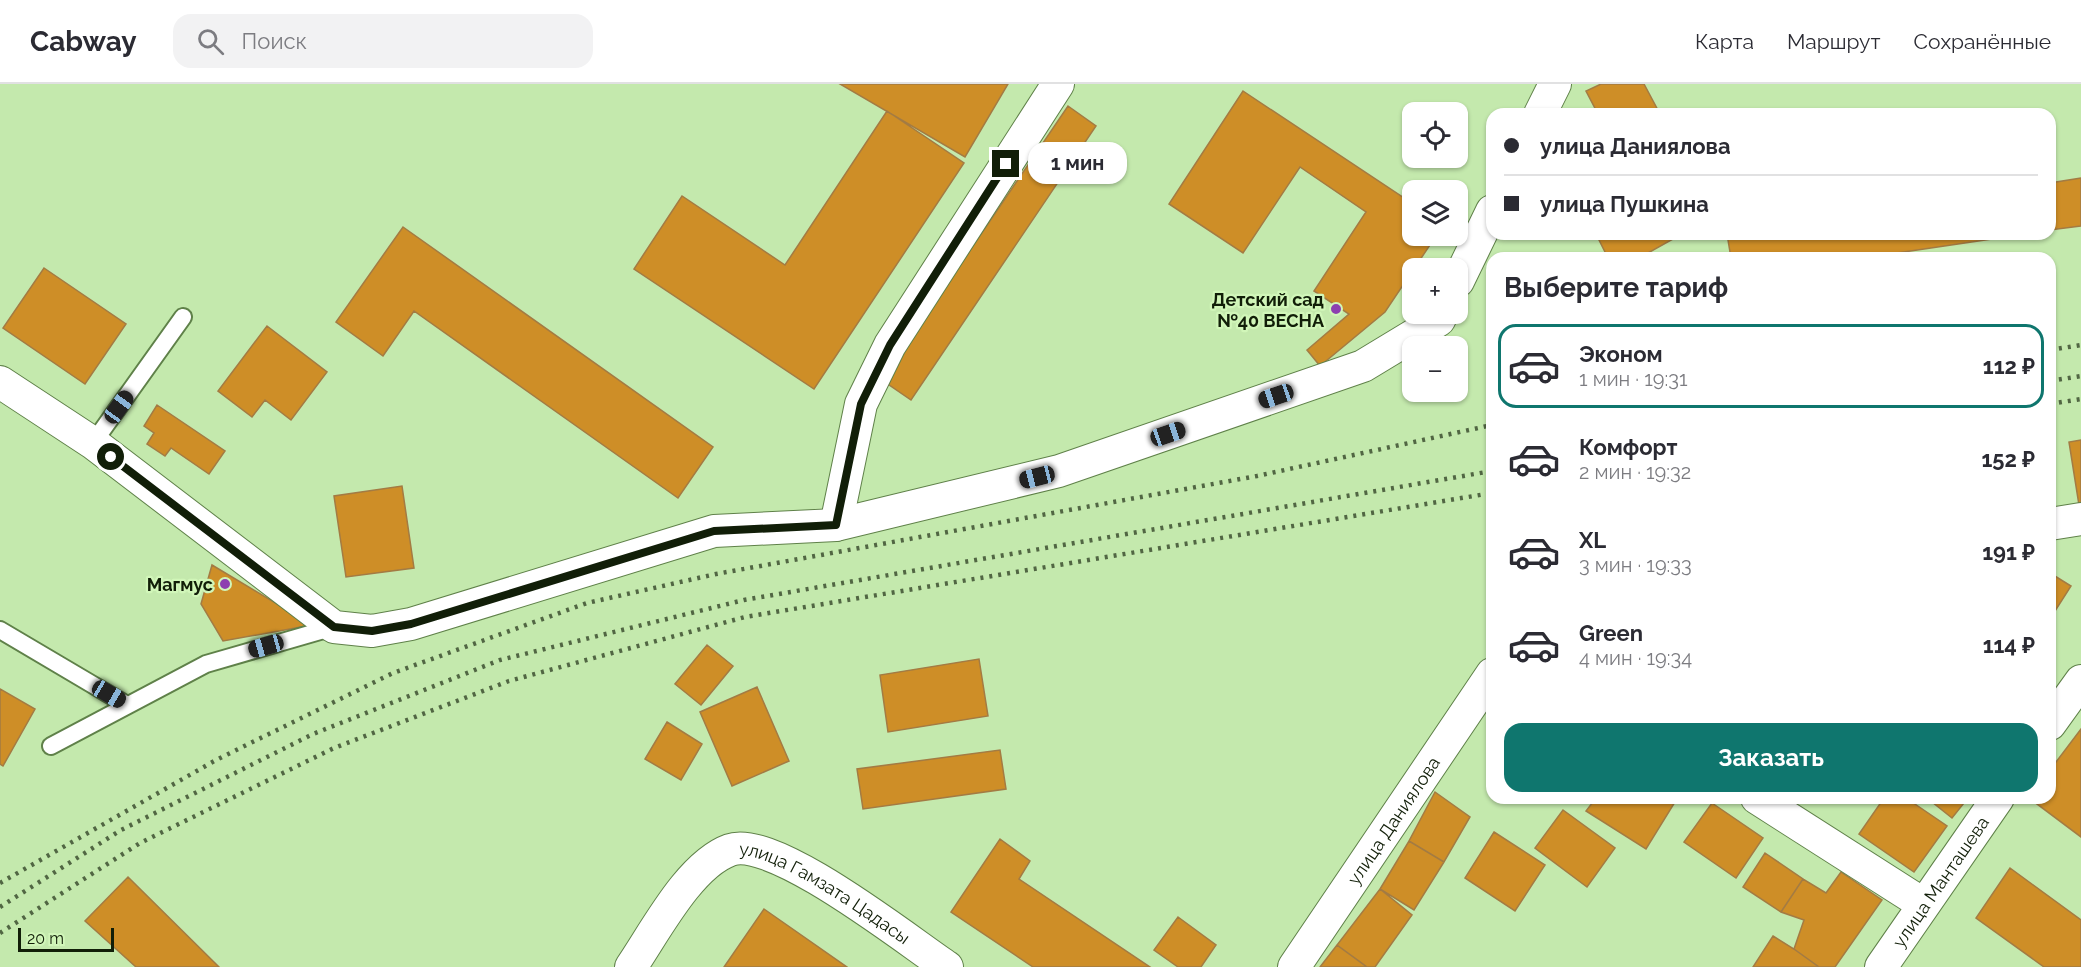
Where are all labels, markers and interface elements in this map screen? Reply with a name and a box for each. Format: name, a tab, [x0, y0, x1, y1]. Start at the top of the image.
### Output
search box	[173, 14, 593, 68]
text: Cabway	[30, 25, 137, 58]
icon: search	[194, 25, 227, 58]
text: Поиск	[242, 28, 307, 54]
text: Карта	[1695, 29, 1754, 54]
text: Маршрут	[1787, 29, 1880, 54]
text: Сохранённые	[1913, 29, 2051, 54]
map controls	[1402, 102, 1468, 402]
button: locate	[1402, 102, 1468, 168]
text: улица Даниялова	[1540, 133, 1731, 159]
callout: 1 мин	[1027, 143, 1126, 185]
route end	[992, 150, 1019, 177]
text: 1 мин	[1051, 151, 1104, 175]
button: layers	[1402, 180, 1468, 246]
text: улица Пушкина	[1540, 191, 1709, 217]
button: +	[1402, 258, 1468, 324]
text: Выберите тариф	[1504, 272, 1728, 303]
place label: Детский сад №40 ВЕСНА	[1211, 289, 1325, 331]
marker: Детский сад №40 ВЕСНА	[1329, 302, 1343, 316]
button: −	[1402, 336, 1468, 402]
icon: car	[1507, 339, 1561, 393]
text: Эконом	[1579, 341, 1663, 367]
text: 112 ₽	[1983, 353, 2035, 379]
text: 1 мин · 19:31	[1579, 367, 1687, 391]
car	[1256, 382, 1296, 410]
car	[101, 387, 137, 427]
car	[1148, 420, 1188, 448]
icon: car	[1507, 432, 1561, 486]
text: Комфорт	[1579, 434, 1677, 460]
route start	[97, 443, 124, 470]
text: 152 ₽	[1981, 446, 2035, 472]
text: 2 мин · 19:32	[1579, 460, 1691, 484]
car	[1017, 464, 1057, 490]
icon: car	[1507, 525, 1561, 579]
text: XL	[1579, 527, 1606, 553]
text: 191 ₽	[1982, 539, 2035, 565]
text: 3 мин · 19:33	[1579, 553, 1692, 577]
place label: Магмус	[147, 574, 213, 595]
marker: Магмус	[218, 577, 232, 591]
icon: car	[1507, 618, 1561, 672]
text: Green	[1579, 620, 1643, 646]
car	[246, 632, 286, 660]
text: 114 ₽	[1983, 632, 2035, 658]
text: 4 мин · 19:34	[1579, 646, 1692, 670]
car	[89, 677, 129, 711]
button: Заказать	[1504, 723, 2038, 792]
street label: улица Даниялова	[1342, 752, 1444, 888]
street label: улица Манташева	[1888, 812, 1993, 951]
street label: улица Гамзата Цадасы	[738, 838, 914, 948]
scale bar	[18, 925, 114, 952]
text: 20 m	[27, 929, 64, 948]

